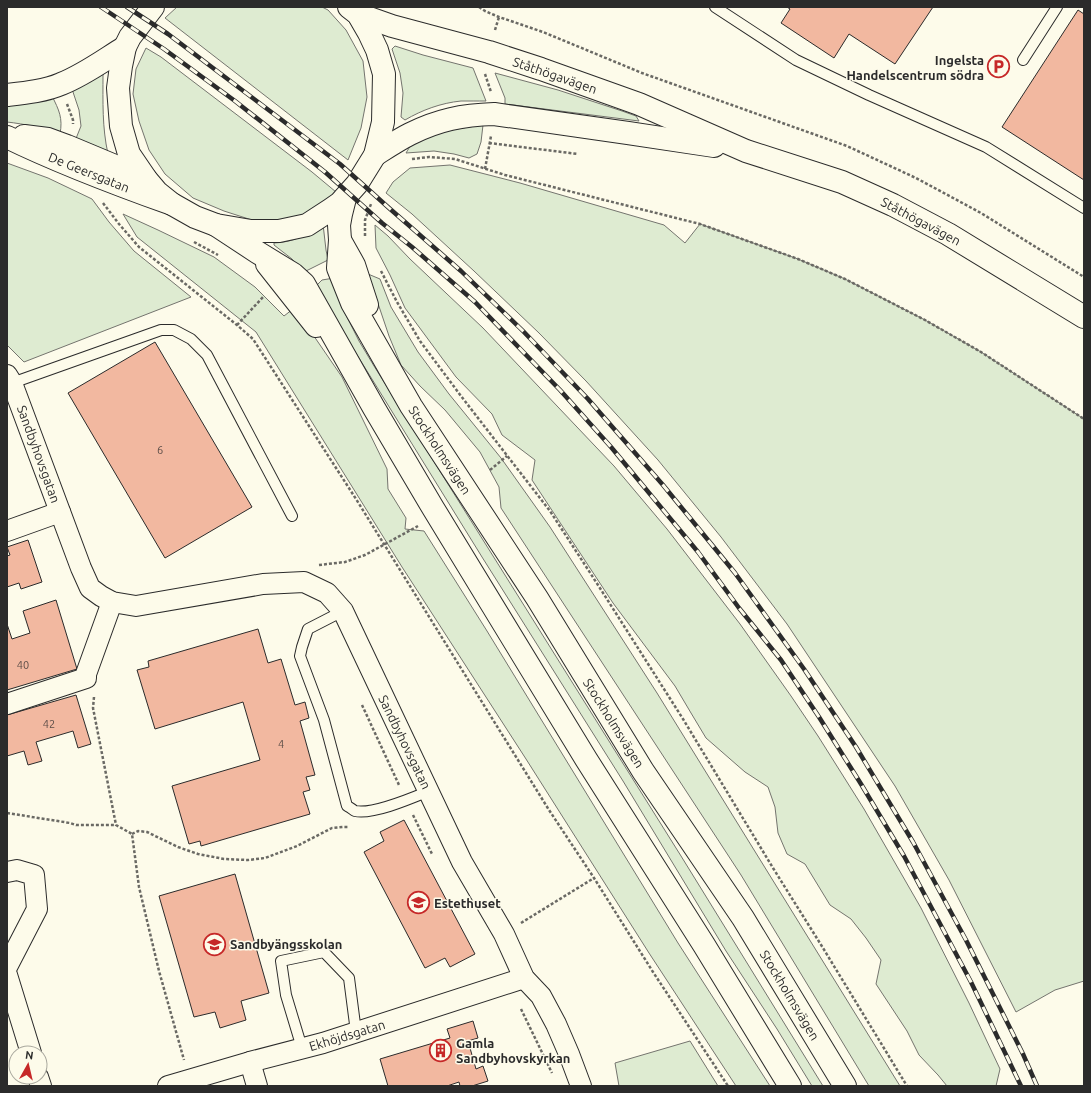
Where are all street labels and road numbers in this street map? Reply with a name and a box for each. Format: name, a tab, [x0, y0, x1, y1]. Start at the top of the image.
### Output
street label: Ståthögavägen	[511, 54, 599, 96]
street label: De Geersgatan	[46, 149, 132, 195]
street label: Ståthögavägen	[879, 194, 963, 248]
street label: Sandbyhovsgatan	[15, 403, 63, 505]
street label: Stockholmsvägen	[406, 403, 474, 497]
street label: Stockholmsvägen	[581, 676, 647, 770]
street label: Sandbyhovsgatan	[376, 693, 434, 791]
street label: Stockholmsvägen	[758, 947, 822, 1043]
street label: Ekhöjdsgatan	[307, 1017, 387, 1053]

